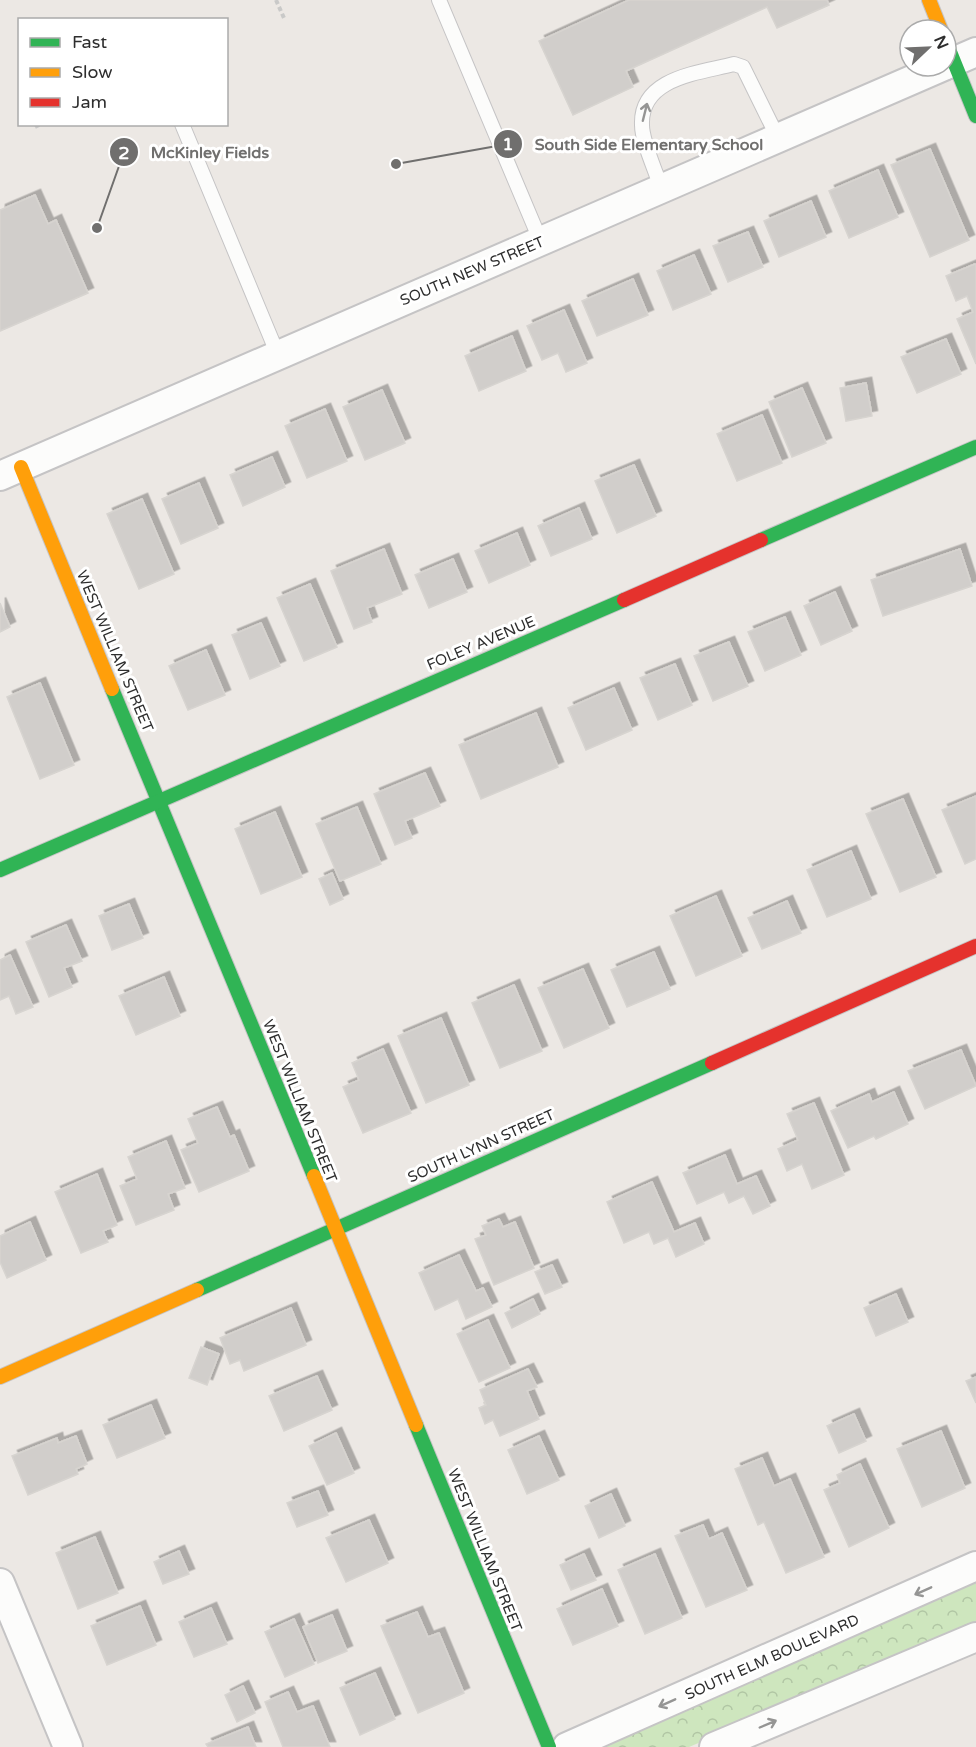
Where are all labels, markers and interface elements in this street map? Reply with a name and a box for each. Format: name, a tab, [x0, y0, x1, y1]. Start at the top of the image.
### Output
legend	[18, 18, 228, 126]
north arrow	[898, 18, 958, 78]
text: Fast	[72, 31, 107, 53]
text: N	[929, 33, 953, 52]
text: Slow	[72, 61, 113, 83]
text: Jam	[72, 91, 107, 113]
one-way arrow	[639, 103, 651, 122]
callout: South Side Elementary School	[493, 127, 775, 161]
text: 1	[502, 133, 514, 155]
callout: McKinley Fields	[109, 135, 281, 169]
text: South Side Elementary School	[535, 135, 763, 155]
text: 2	[118, 142, 130, 164]
text: McKinley Fields	[151, 143, 269, 163]
street label: SOUTH NEW STREET	[397, 233, 547, 309]
street label: WEST WILLIAM STREET	[73, 567, 157, 735]
street label: FOLEY AVENUE	[424, 612, 538, 674]
street label: WEST WILLIAM STREET	[259, 1017, 341, 1185]
street label: SOUTH LYNN STREET	[405, 1105, 557, 1187]
street label: WEST WILLIAM STREET	[444, 1466, 526, 1634]
one-way arrow	[914, 1586, 932, 1597]
street label: SOUTH ELM BOULEVARD	[682, 1610, 862, 1704]
one-way arrow	[659, 1698, 677, 1709]
one-way arrow	[758, 1718, 777, 1729]

